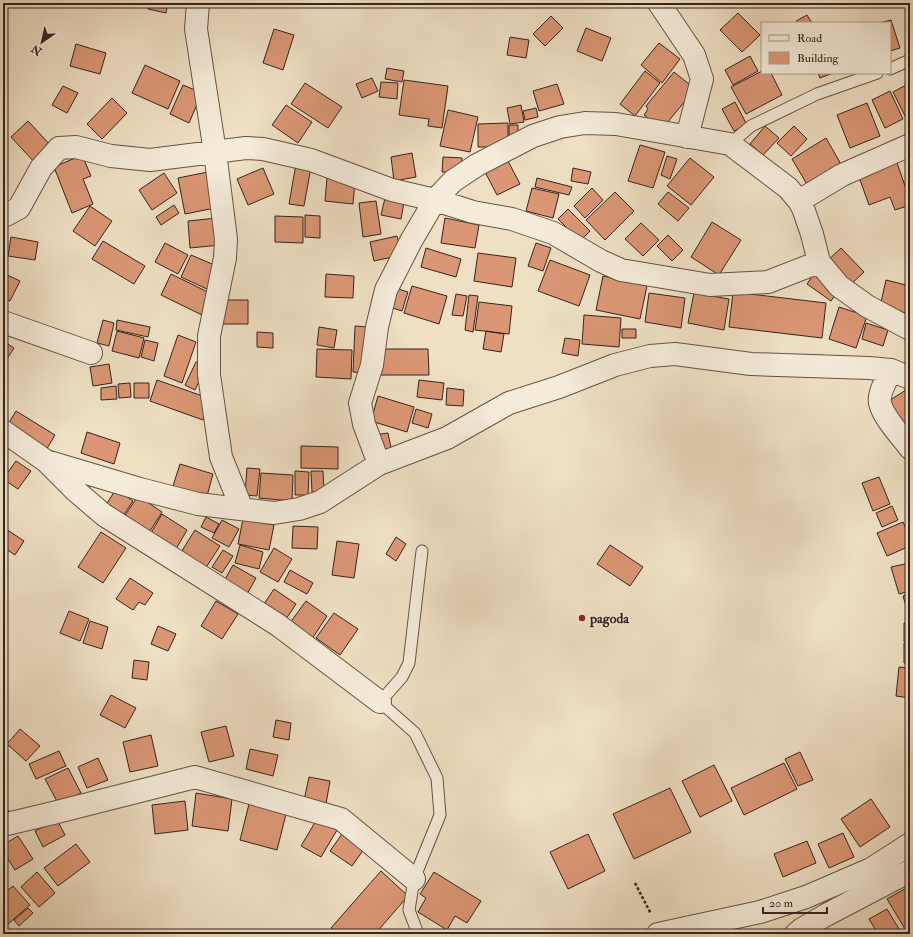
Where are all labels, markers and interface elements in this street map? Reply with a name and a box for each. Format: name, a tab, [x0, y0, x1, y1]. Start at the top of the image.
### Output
north arrow	[22, 22, 62, 62]
legend	[761, 22, 891, 74]
text: Road	[797, 31, 822, 46]
text: N	[28, 41, 45, 59]
text: Building	[797, 51, 840, 66]
place label: pagoda	[589, 610, 630, 628]
marker: pagoda	[577, 613, 587, 623]
scale bar	[763, 889, 827, 915]
text: 20 m	[769, 896, 794, 911]

